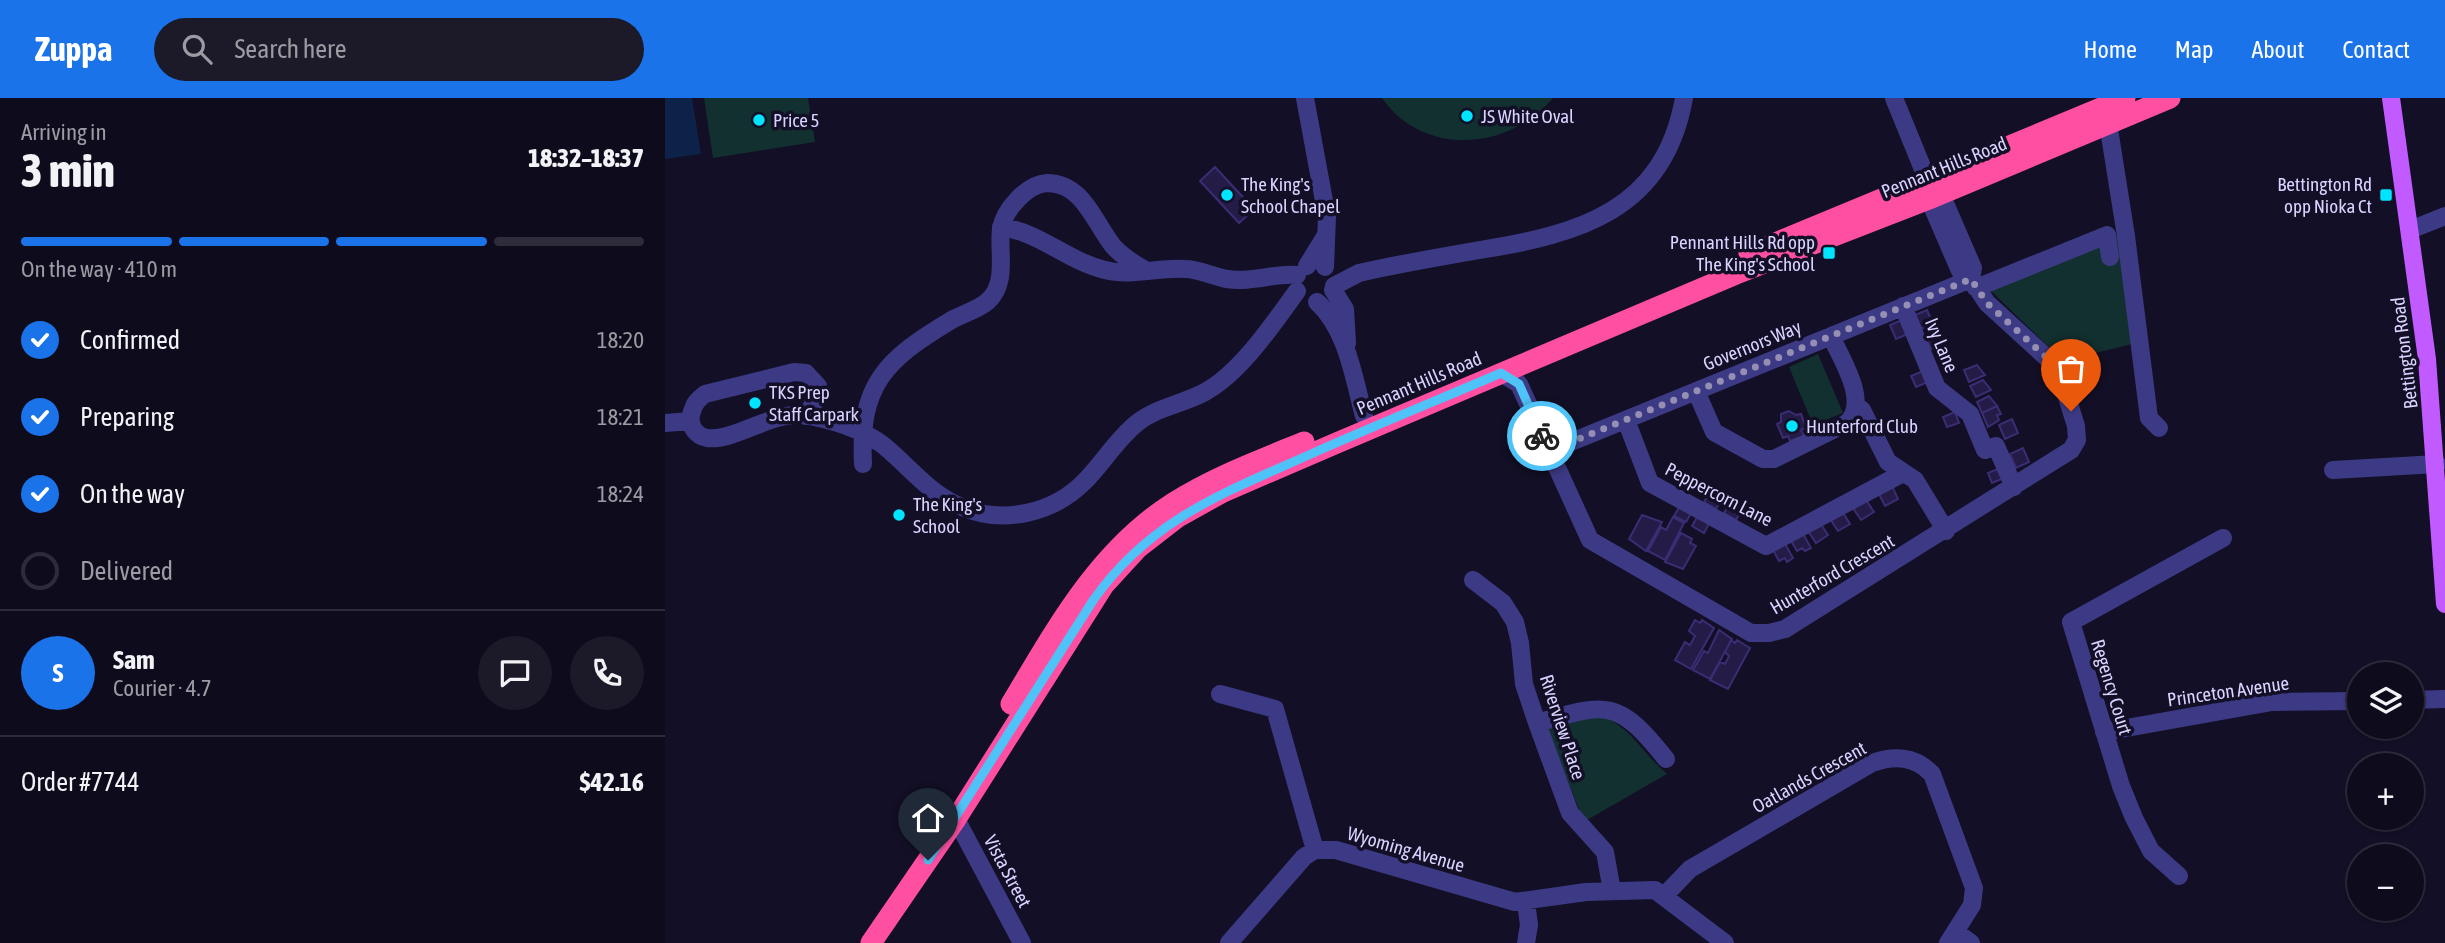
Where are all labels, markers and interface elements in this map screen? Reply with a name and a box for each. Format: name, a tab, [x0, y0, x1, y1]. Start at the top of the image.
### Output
search box	[154, 18, 644, 81]
text: Zuppa	[35, 30, 112, 68]
icon: search	[178, 30, 216, 68]
text: Search here	[234, 34, 347, 64]
text: Home	[2083, 36, 2137, 63]
text: Map	[2175, 36, 2213, 63]
text: About	[2251, 36, 2304, 63]
text: Contact	[2342, 36, 2410, 63]
place label: JS White Oval	[1481, 105, 1574, 127]
marker: JS White Oval	[1459, 108, 1475, 124]
place label: Price 5	[773, 109, 819, 131]
marker: Price 5	[751, 112, 767, 128]
text: Arriving in	[21, 119, 107, 145]
street label: Pennant Hills Road	[1878, 132, 2010, 202]
text: 18:32–18:37	[528, 143, 644, 173]
text: 3 min	[21, 144, 115, 197]
place label: The King's School Chapel	[1241, 173, 1340, 217]
place label: Bettington Rd opp Nioka Ct	[2277, 173, 2372, 217]
marker: The King's School Chapel	[1219, 187, 1235, 203]
marker: Bettington Rd opp Nioka Ct	[2378, 187, 2394, 203]
place label: Pennant Hills Rd opp The King's School	[1670, 231, 1815, 275]
marker: Pennant Hills Rd opp The King's School	[1821, 245, 1837, 261]
text: On the way · 410 m	[21, 256, 177, 282]
street label: Bettington Road	[2386, 296, 2422, 410]
street label: Ivy Lane	[1921, 314, 1963, 376]
street label: Governors Way	[1700, 315, 1804, 375]
icon: check	[21, 321, 59, 359]
text: Confirmed	[80, 325, 180, 355]
text: 18:20	[597, 327, 644, 353]
pin	[2041, 339, 2101, 411]
street label: Pennant Hills Road	[1353, 347, 1485, 419]
icon: bag	[2052, 350, 2090, 388]
place label: TKS Prep Staff Carpark	[769, 381, 860, 425]
marker: TKS Prep Staff Carpark	[747, 395, 763, 411]
icon: check	[21, 398, 59, 436]
courier	[1507, 401, 1577, 471]
text: Preparing	[80, 402, 174, 432]
text: 18:21	[597, 404, 644, 430]
place label: Hunterford Club	[1806, 415, 1918, 437]
icon: bike	[1523, 417, 1561, 455]
marker: Hunterford Club	[1784, 418, 1800, 434]
street label: Peppercorn Lane	[1662, 458, 1776, 530]
icon: check	[21, 475, 59, 513]
text: On the way	[80, 479, 185, 509]
text: 18:24	[597, 481, 644, 507]
place label: The King's School	[913, 493, 983, 537]
marker: The King's School	[891, 507, 907, 523]
street label: Hunterford Crescent	[1766, 529, 1898, 619]
text: Delivered	[80, 556, 173, 586]
button: chat	[478, 636, 552, 710]
button: phone	[570, 636, 644, 710]
street label: Regency Court	[2087, 637, 2137, 737]
text: Sam	[113, 645, 155, 675]
text: S	[53, 658, 63, 688]
map controls	[2347, 662, 2424, 921]
button: layers	[2347, 662, 2424, 739]
street label: Riverview Place	[1536, 672, 1590, 782]
street label: Princeton Avenue	[2166, 672, 2290, 710]
text: Courier · 4.7	[113, 675, 212, 701]
street label: Oatlands Crescent	[1748, 737, 1870, 817]
button: +	[2347, 753, 2424, 830]
text: Order #7744	[21, 767, 140, 797]
text: $42.16	[580, 767, 644, 797]
pin	[898, 788, 958, 860]
icon: home	[909, 799, 947, 837]
street label: Wyoming Avenue	[1345, 822, 1467, 876]
street label: Vista Street	[980, 831, 1036, 911]
button: −	[2347, 844, 2424, 921]

